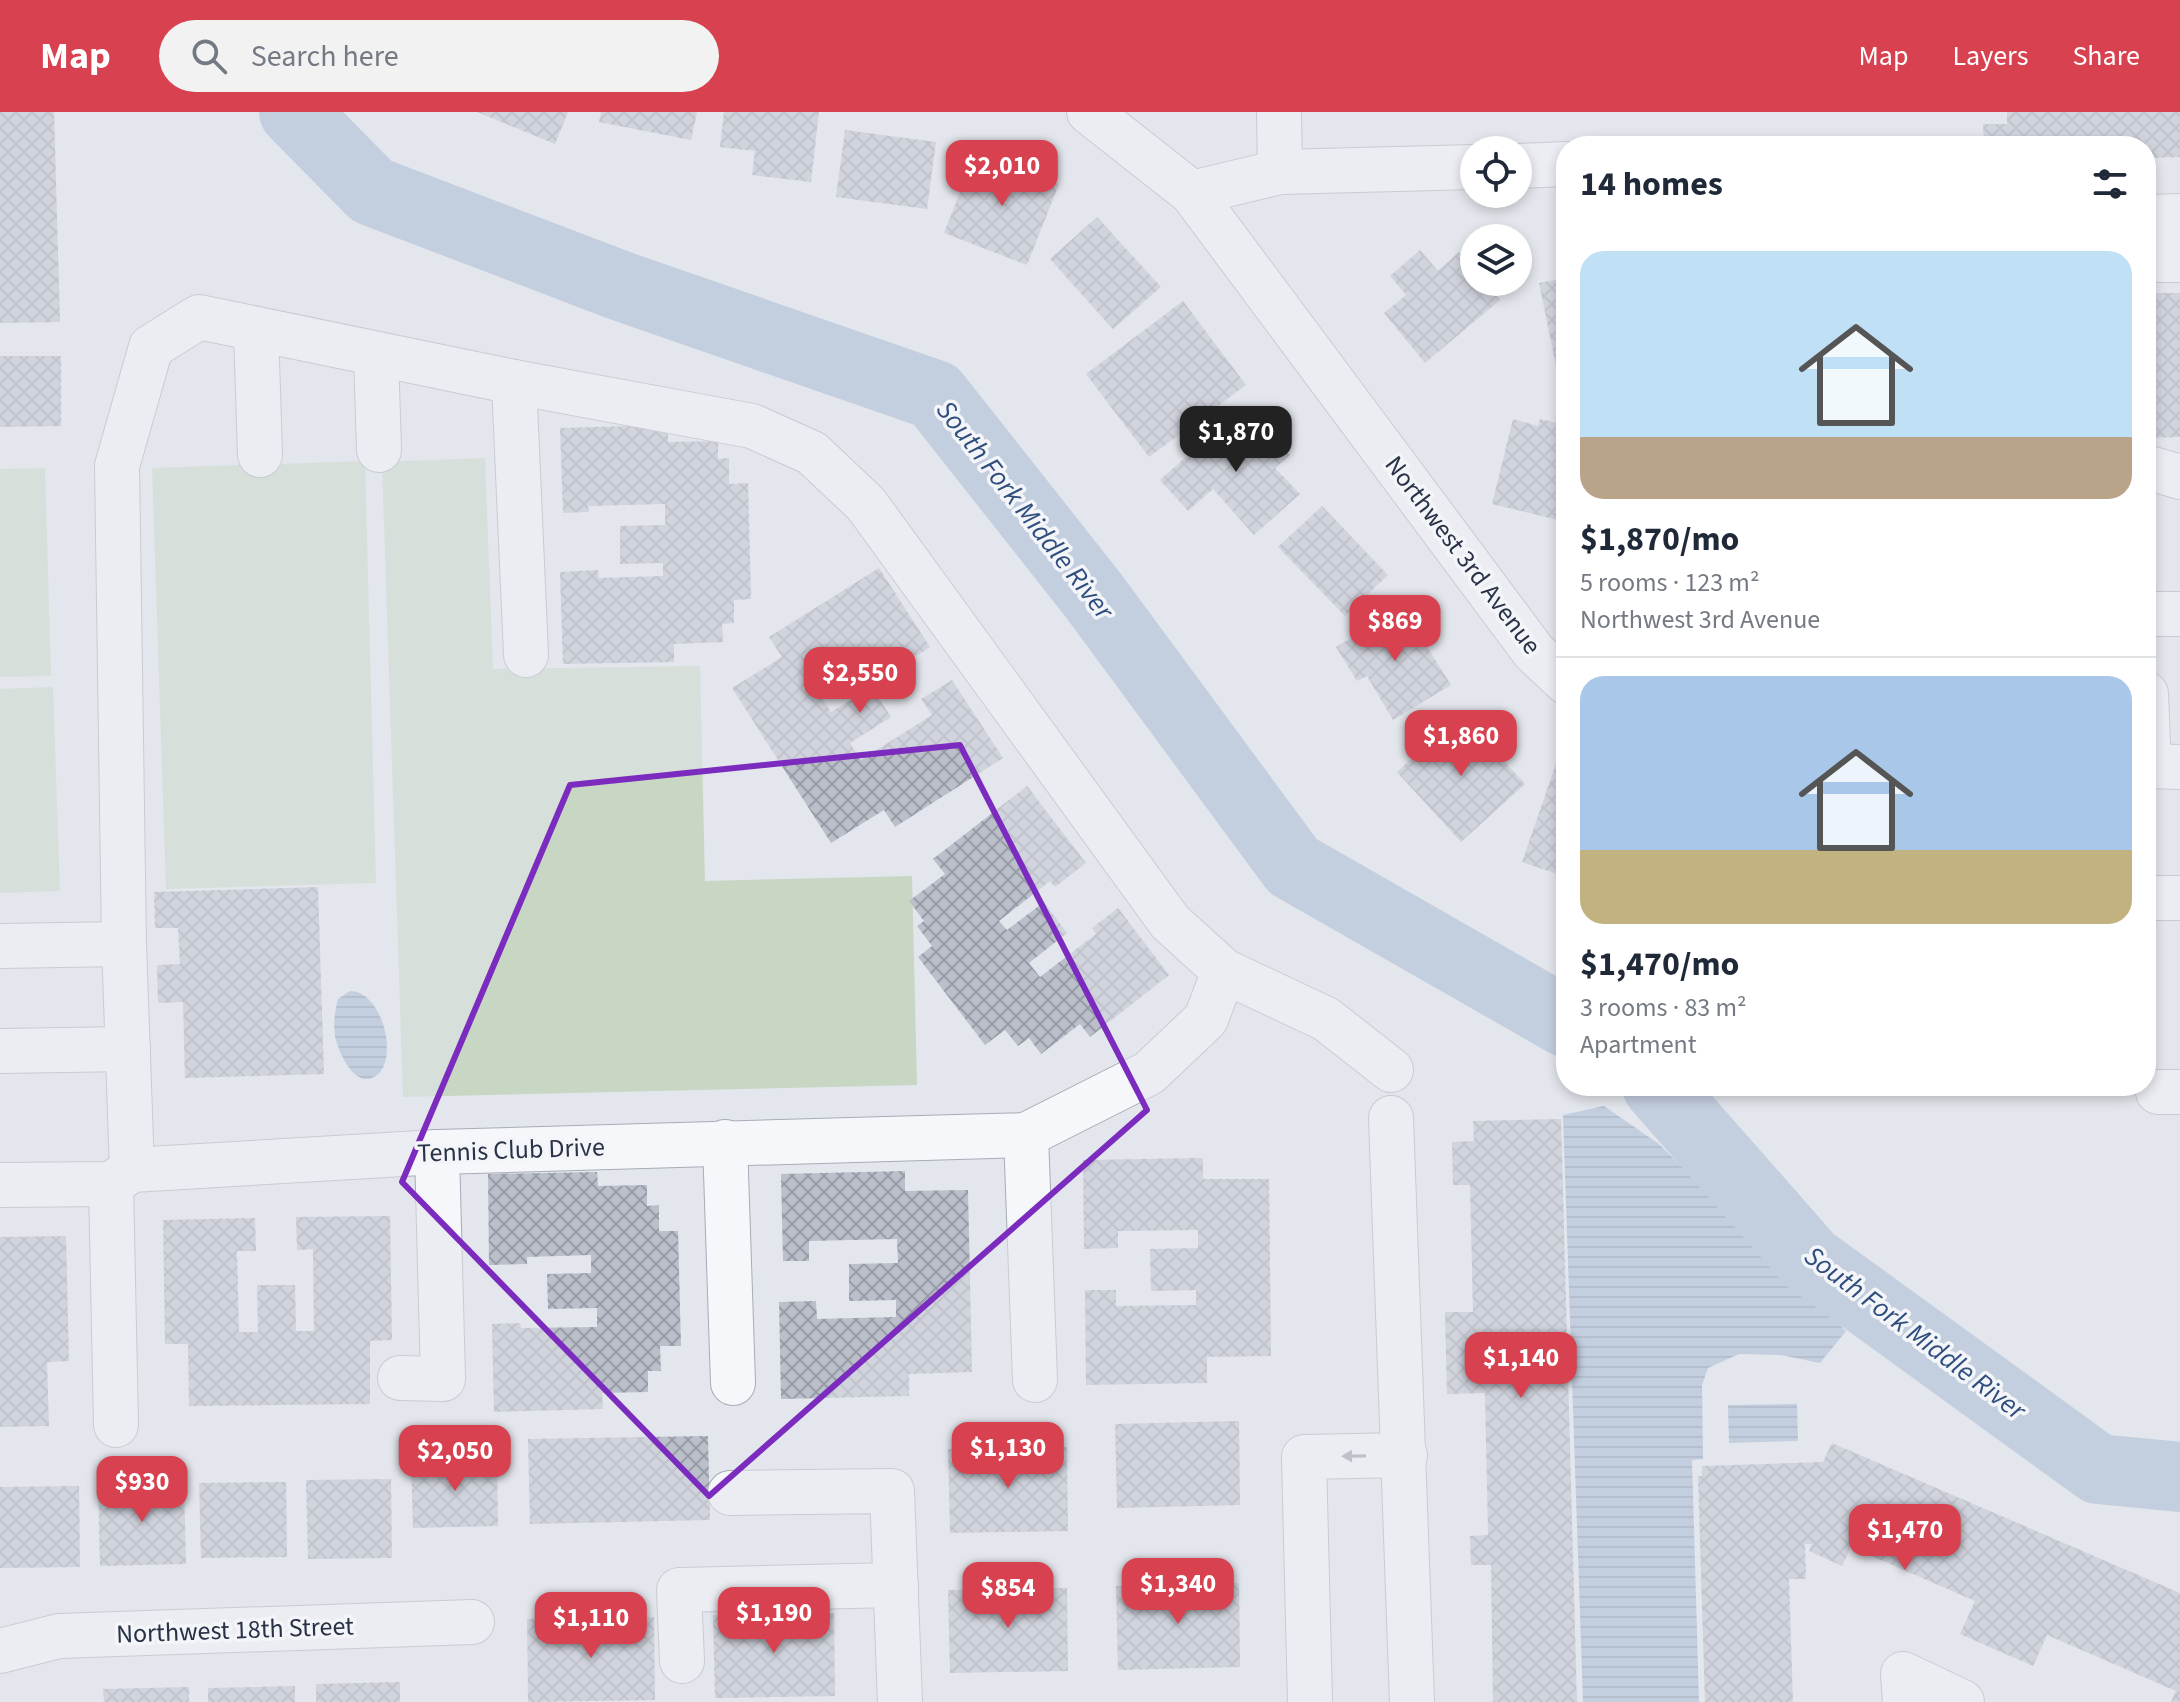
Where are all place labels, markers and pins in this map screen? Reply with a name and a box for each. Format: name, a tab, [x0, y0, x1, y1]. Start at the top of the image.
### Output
pin: $2,010	[937, 140, 1067, 208]
pin: $1,870	[1171, 406, 1301, 474]
pin: $869	[1348, 595, 1442, 663]
pin: $2,550	[795, 647, 925, 715]
pin: $1,860	[1396, 710, 1526, 778]
pin: $1,140	[1456, 1332, 1586, 1400]
pin: $1,130	[943, 1422, 1073, 1490]
pin: $2,050	[390, 1425, 520, 1493]
pin: $930	[95, 1456, 189, 1524]
pin: $1,470	[1840, 1504, 1970, 1572]
pin: $1,340	[1113, 1558, 1243, 1626]
pin: $854	[961, 1562, 1055, 1630]
pin: $1,190	[709, 1587, 839, 1655]
pin: $1,110	[526, 1592, 656, 1660]

